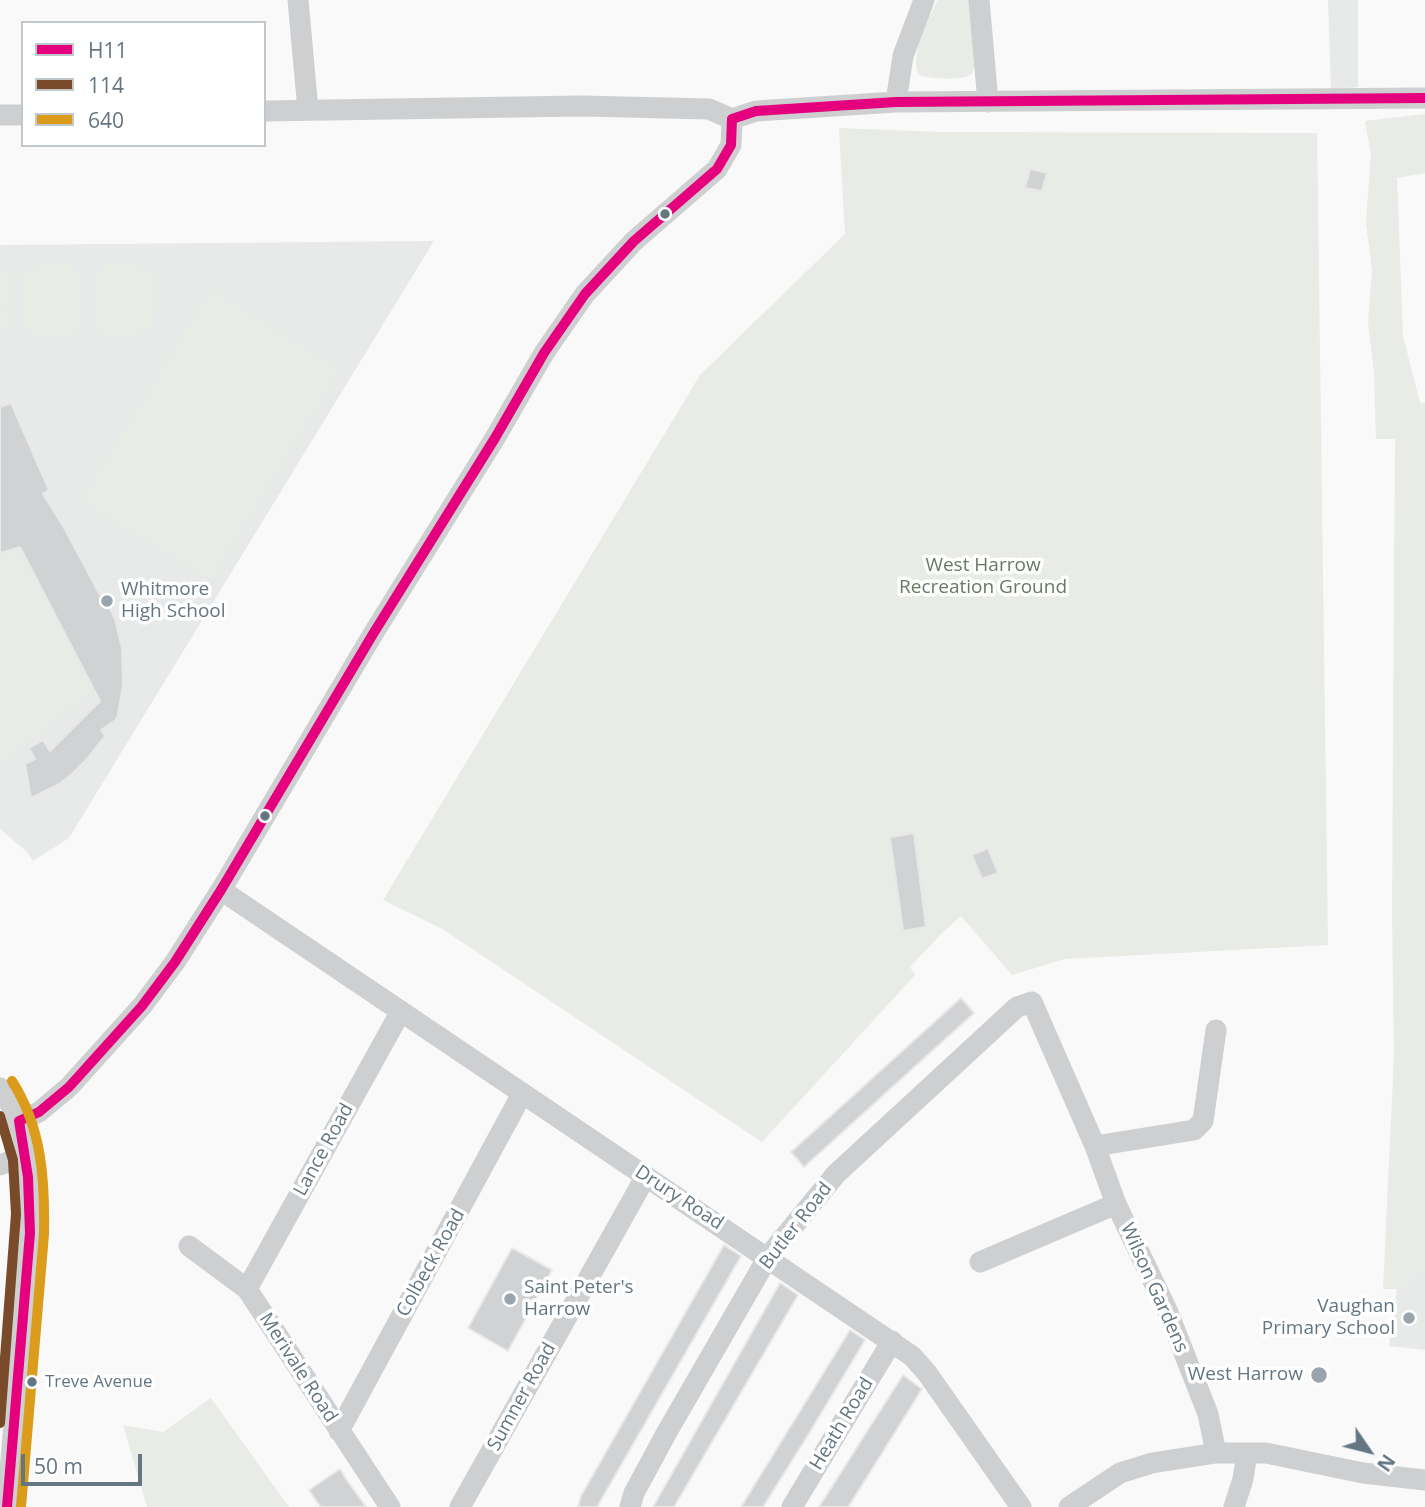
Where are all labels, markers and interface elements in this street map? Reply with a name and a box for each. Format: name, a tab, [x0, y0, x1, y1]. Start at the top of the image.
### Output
legend	[21, 21, 266, 147]
text: H11	[88, 36, 128, 64]
text: 114	[88, 71, 124, 99]
text: 640	[88, 106, 124, 134]
unlabelled marker	[658, 207, 672, 221]
park label: West Harrow Recreation Ground	[899, 555, 1067, 599]
place label: Whitmore High School	[121, 579, 226, 623]
marker: Whitmore High School	[99, 593, 115, 609]
unlabelled marker	[258, 809, 272, 823]
street label: Lance Road	[289, 1100, 359, 1200]
street label: Drury Road	[631, 1161, 727, 1235]
street label: Butler Road	[755, 1178, 837, 1274]
street label: Colbeck Road	[392, 1205, 470, 1321]
street label: Wilson Gardens	[1115, 1220, 1193, 1356]
place label: Saint Peter's Harrow	[524, 1277, 634, 1321]
marker: Saint Peter's Harrow	[502, 1291, 518, 1307]
place label: Vaughan Primary School	[1262, 1296, 1395, 1340]
street label: Merivale Road	[254, 1309, 342, 1427]
marker: Vaughan Primary School	[1401, 1310, 1417, 1326]
street label: Sumner Road	[483, 1339, 561, 1455]
place label: West Harrow	[1188, 1364, 1303, 1386]
marker: West Harrow	[1309, 1365, 1329, 1385]
place label: Treve Avenue	[45, 1372, 152, 1392]
street label: Heath Road	[805, 1374, 879, 1474]
marker: Treve Avenue	[25, 1375, 39, 1389]
north arrow	[1334, 1416, 1404, 1486]
scale bar	[24, 1440, 145, 1484]
text: N	[1371, 1449, 1401, 1477]
text: 50 m	[34, 1452, 83, 1480]

